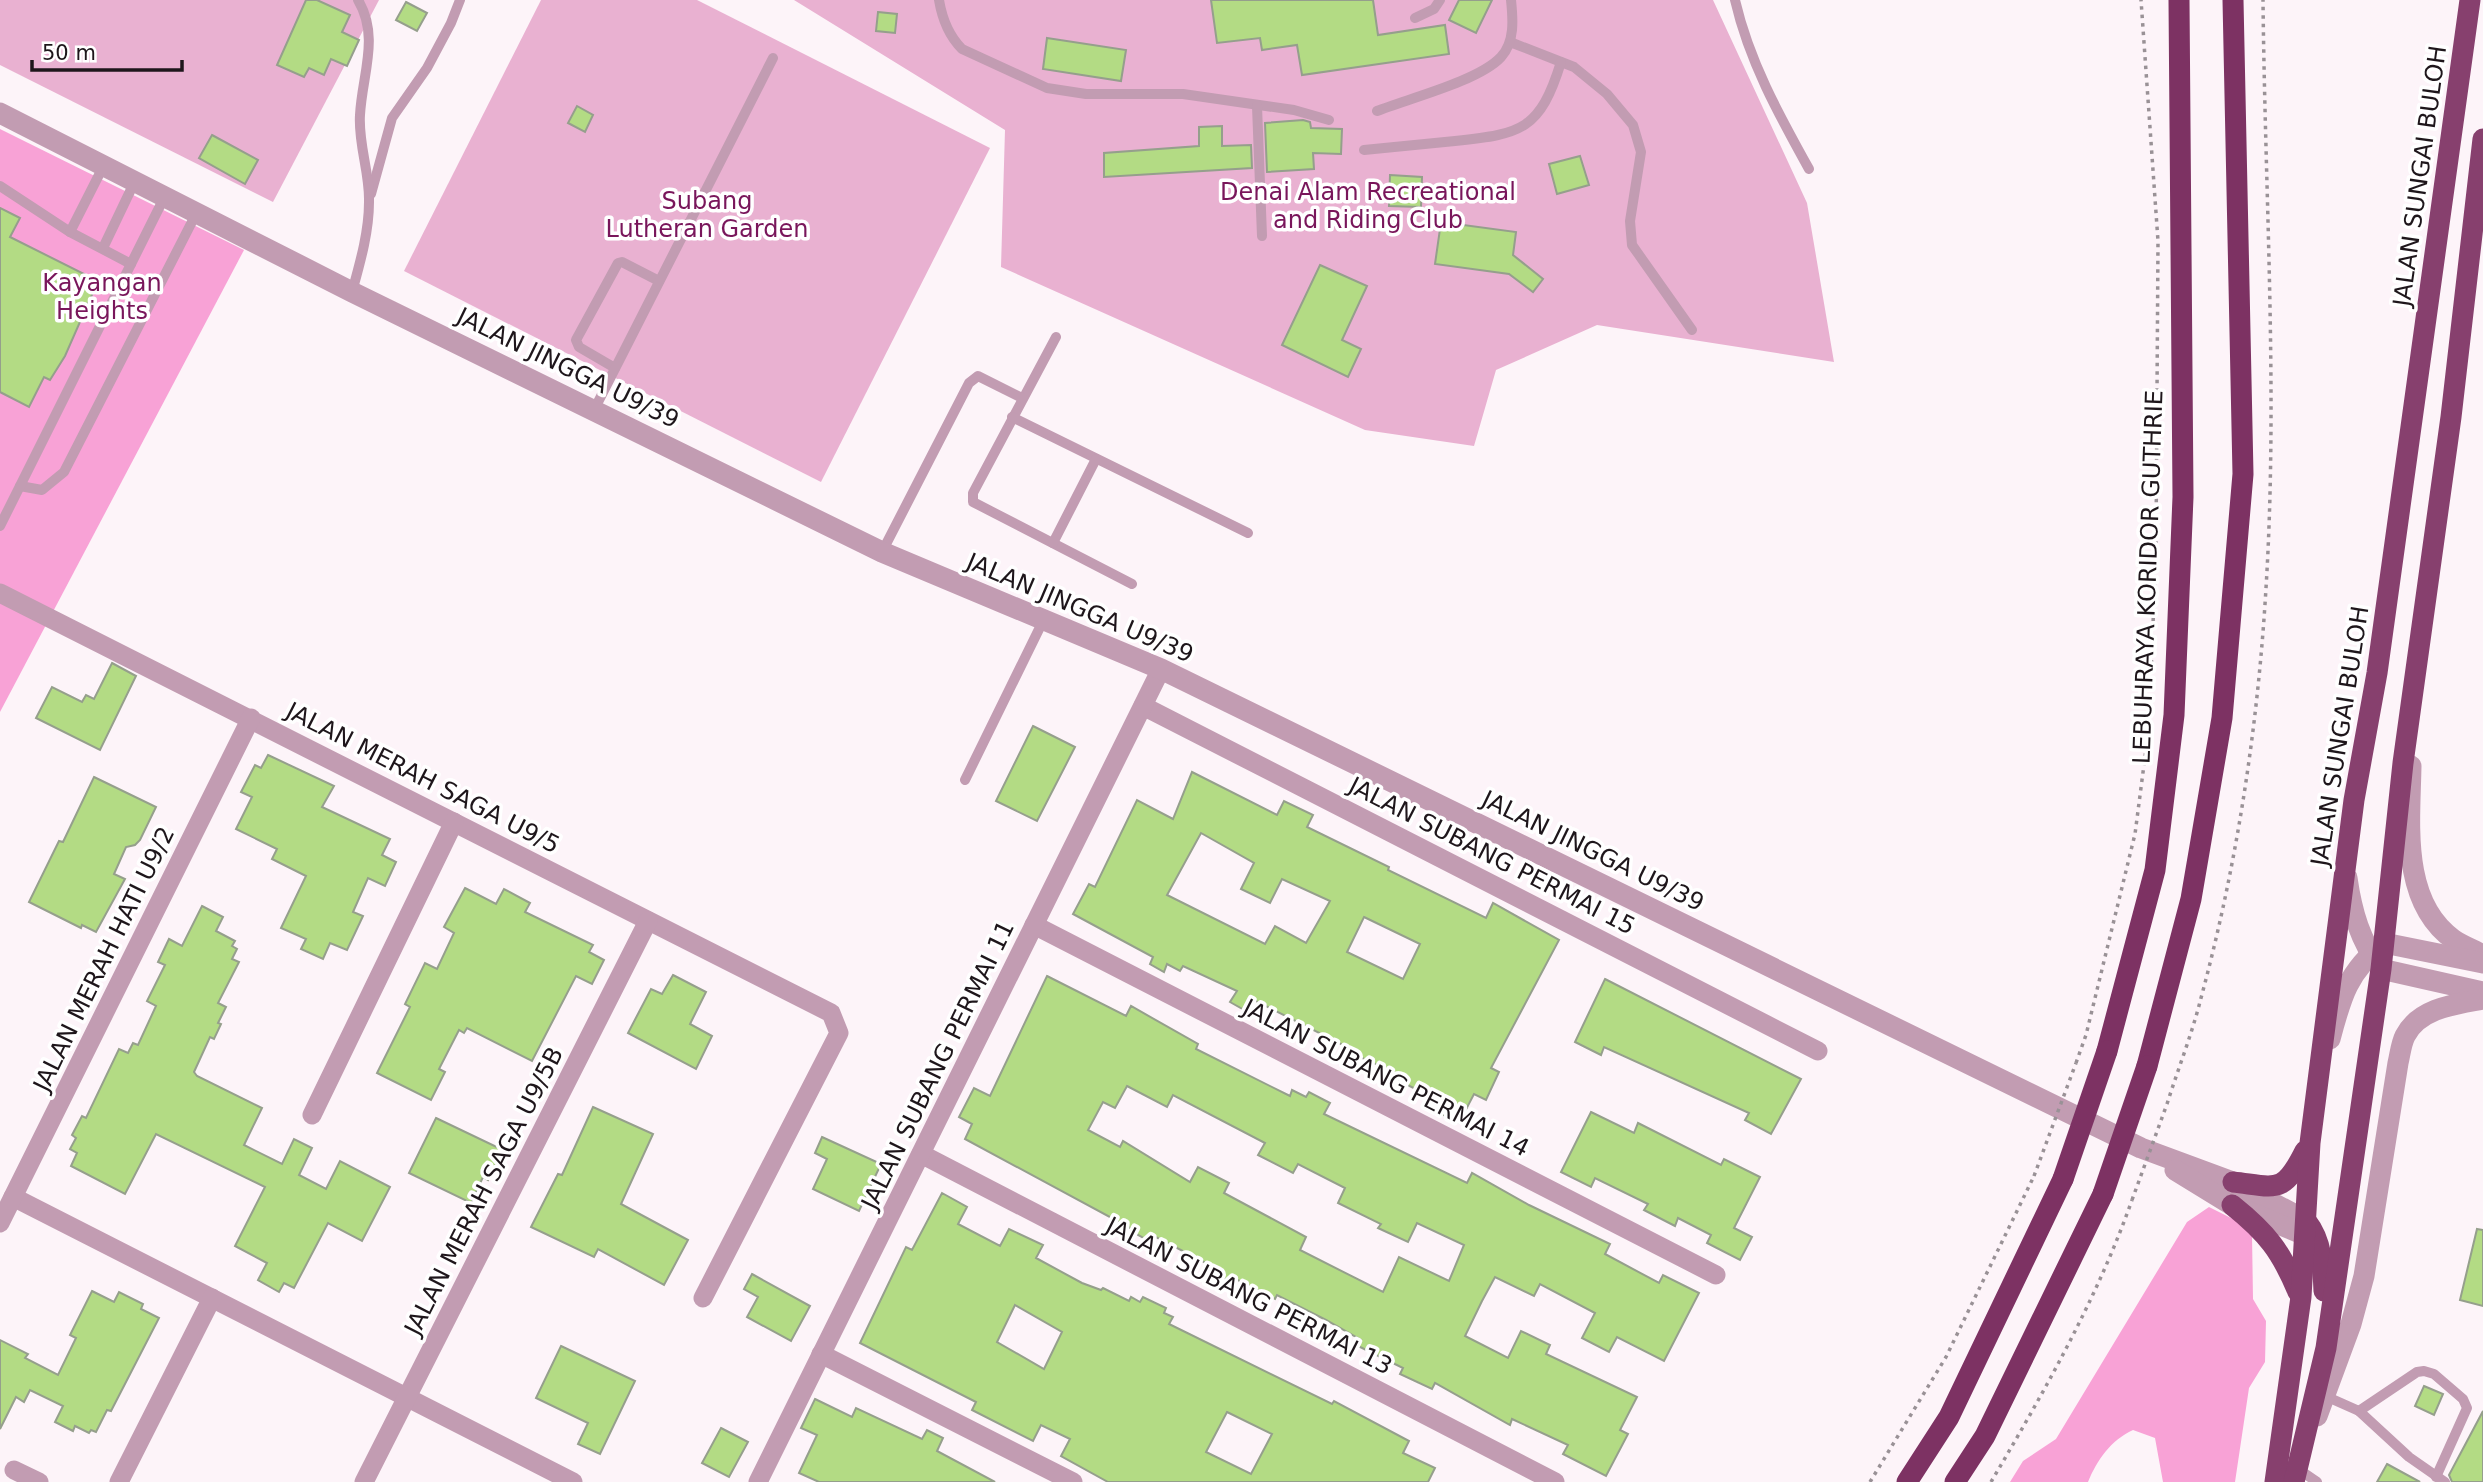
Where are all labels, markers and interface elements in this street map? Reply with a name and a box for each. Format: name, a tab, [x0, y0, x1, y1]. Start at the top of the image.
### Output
scale bar	[32, 28, 182, 72]
text: 50 m	[42, 41, 96, 65]
street label: JALAN SUNGAI BULOH	[2388, 44, 2452, 310]
park label: Denai Alam Recreational and Riding Club	[1220, 178, 1516, 234]
park label: Subang Lutheran Garden	[606, 187, 808, 243]
park label: Kayangan Heights	[42, 269, 162, 325]
street label: JALAN JINGGA U9/39	[450, 301, 684, 434]
street label: LEBUHRAYA KORIDOR GUTHRIE	[2127, 390, 2169, 764]
street label: JALAN JINGGA U9/39	[960, 547, 1198, 669]
street label: JALAN SUNGAI BULOH	[2305, 604, 2374, 870]
street label: JALAN MERAH SAGA U9/5	[280, 696, 564, 859]
street label: JALAN SUBANG PERMAI 15	[1342, 771, 1640, 941]
street label: JALAN JINGGA U9/39	[1475, 784, 1709, 917]
street label: JALAN MERAH HATI U9/2	[27, 822, 180, 1098]
street label: JALAN SUBANG PERMAI 11	[855, 916, 1020, 1216]
street label: JALAN SUBANG PERMAI 14	[1236, 993, 1534, 1163]
street label: JALAN MERAH SAGA U9/5B	[398, 1042, 569, 1342]
street label: JALAN SUBANG PERMAI 13	[1099, 1211, 1397, 1381]

